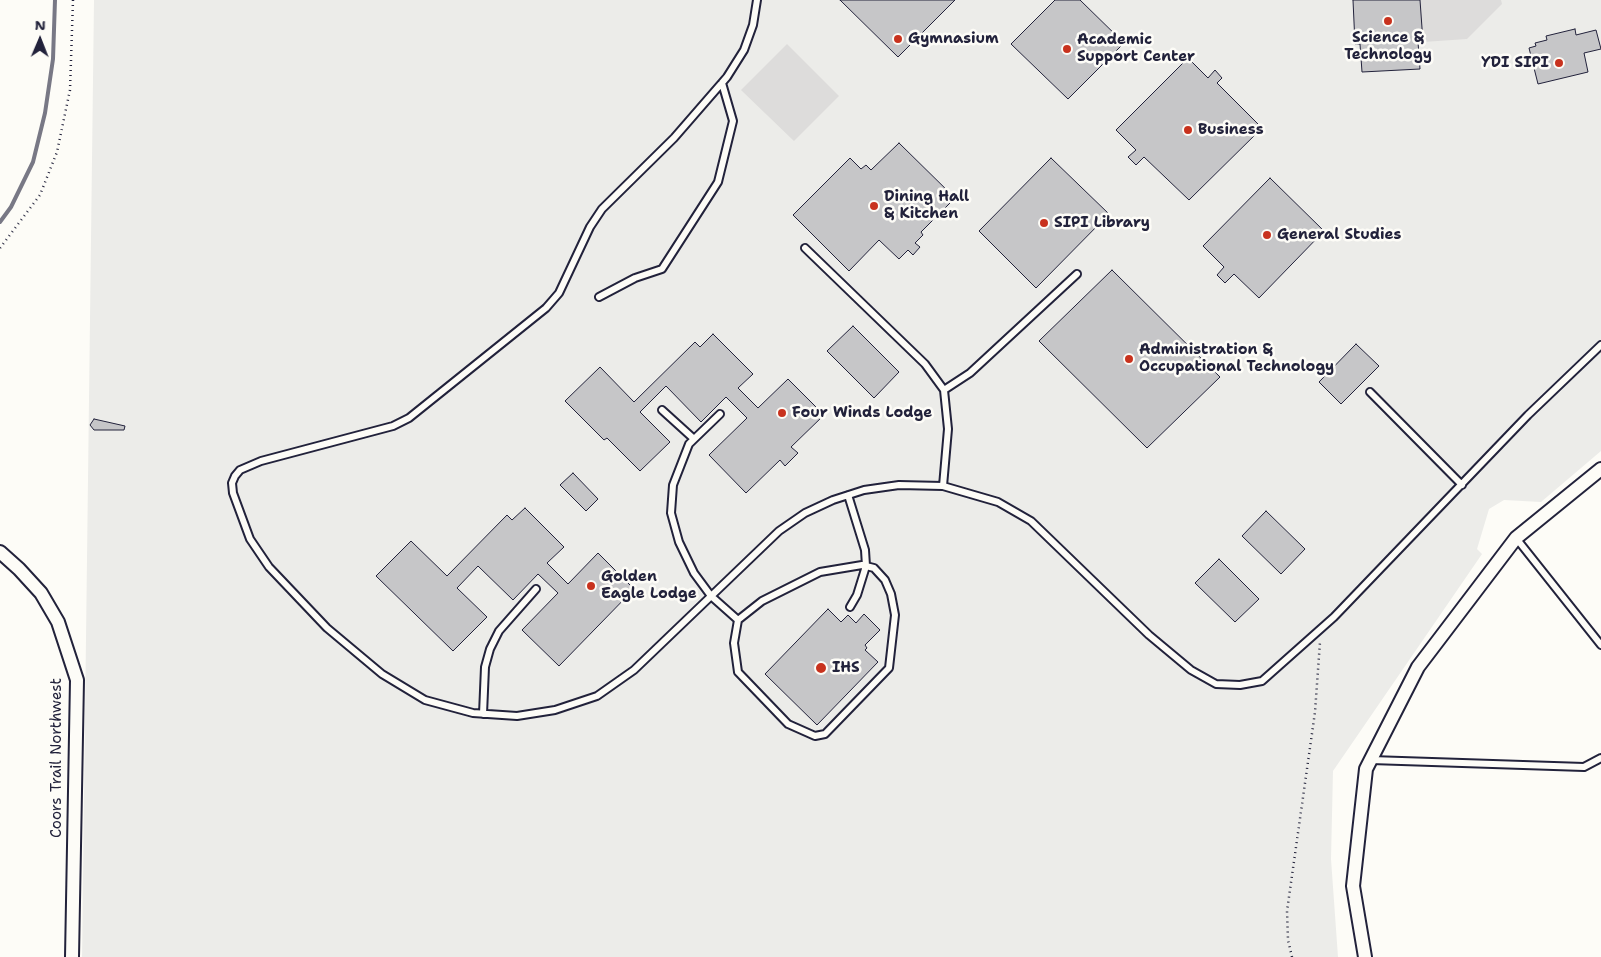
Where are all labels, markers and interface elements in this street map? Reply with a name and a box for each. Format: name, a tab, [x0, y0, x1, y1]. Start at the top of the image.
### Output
north arrow	[15, 15, 65, 65]
marker: Science & Technology	[1382, 15, 1394, 27]
text: N	[35, 16, 46, 34]
place label: Science & Technology	[1344, 29, 1432, 64]
place label: Gymnasium	[908, 30, 999, 48]
place label: Academic Support Center	[1077, 31, 1195, 66]
marker: Gymnasium	[892, 33, 904, 45]
marker: Academic Support Center	[1061, 43, 1073, 55]
place label: YDI SIPI	[1481, 54, 1549, 72]
marker: YDI SIPI	[1553, 57, 1565, 69]
place label: Business	[1198, 121, 1264, 139]
marker: Business	[1182, 124, 1194, 136]
place label: Dining Hall & Kitchen	[884, 188, 969, 223]
marker: Dining Hall & Kitchen	[868, 200, 880, 212]
place label: SIPI Library	[1054, 214, 1150, 232]
marker: SIPI Library	[1038, 217, 1050, 229]
place label: General Studies	[1277, 226, 1401, 244]
marker: General Studies	[1261, 229, 1273, 241]
place label: Administration & Occupational Technology	[1139, 341, 1334, 376]
marker: Administration & Occupational Technology	[1123, 353, 1135, 365]
place label: Four Winds Lodge	[792, 404, 932, 422]
marker: Four Winds Lodge	[776, 407, 788, 419]
place label: Golden Eagle Lodge	[601, 568, 697, 603]
marker: Golden Eagle Lodge	[585, 580, 597, 592]
place label: IHS	[832, 659, 860, 677]
marker: IHS	[814, 661, 828, 675]
street label: Coors Trail Northwest	[48, 678, 66, 838]

